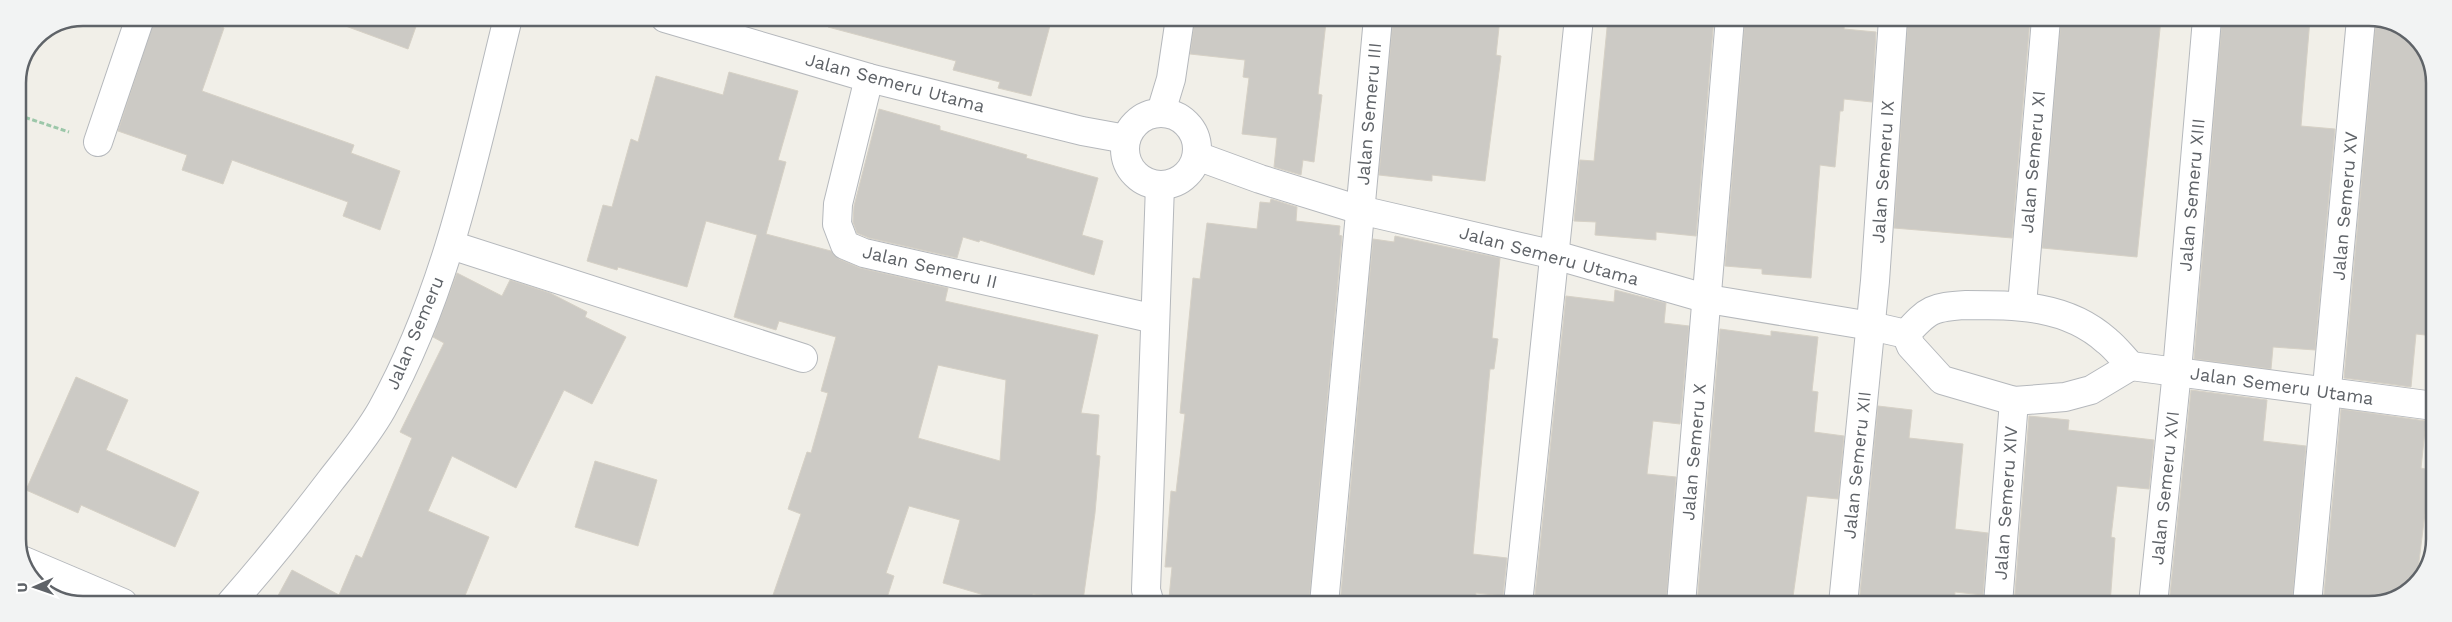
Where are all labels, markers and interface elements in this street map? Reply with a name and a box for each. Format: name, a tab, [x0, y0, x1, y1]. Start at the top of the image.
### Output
street label: Jalan Semeru III	[1352, 42, 1385, 186]
street label: Jalan Semeru Utama	[803, 48, 987, 117]
street label: Jalan Semeru XI	[2016, 90, 2049, 234]
street label: Jalan Semeru IX	[1867, 100, 1898, 244]
street label: Jalan Semeru XIII	[2174, 117, 2209, 272]
street label: Jalan Semeru XV	[2328, 130, 2361, 281]
street label: Jalan Semeru Utama	[1457, 221, 1641, 290]
street label: Jalan Semeru II	[861, 241, 1000, 292]
street label: Jalan Semeru	[381, 273, 448, 393]
street label: Jalan Semeru Utama	[2189, 362, 2375, 409]
street label: Jalan Semeru X	[1677, 382, 1710, 521]
street label: Jalan Semeru XII	[1838, 390, 1875, 540]
street label: Jalan Semeru XVI	[2146, 410, 2183, 566]
street label: Jalan Semeru XIV	[1990, 425, 2021, 581]
north arrow	[10, 562, 60, 612]
text: U	[14, 582, 30, 593]

